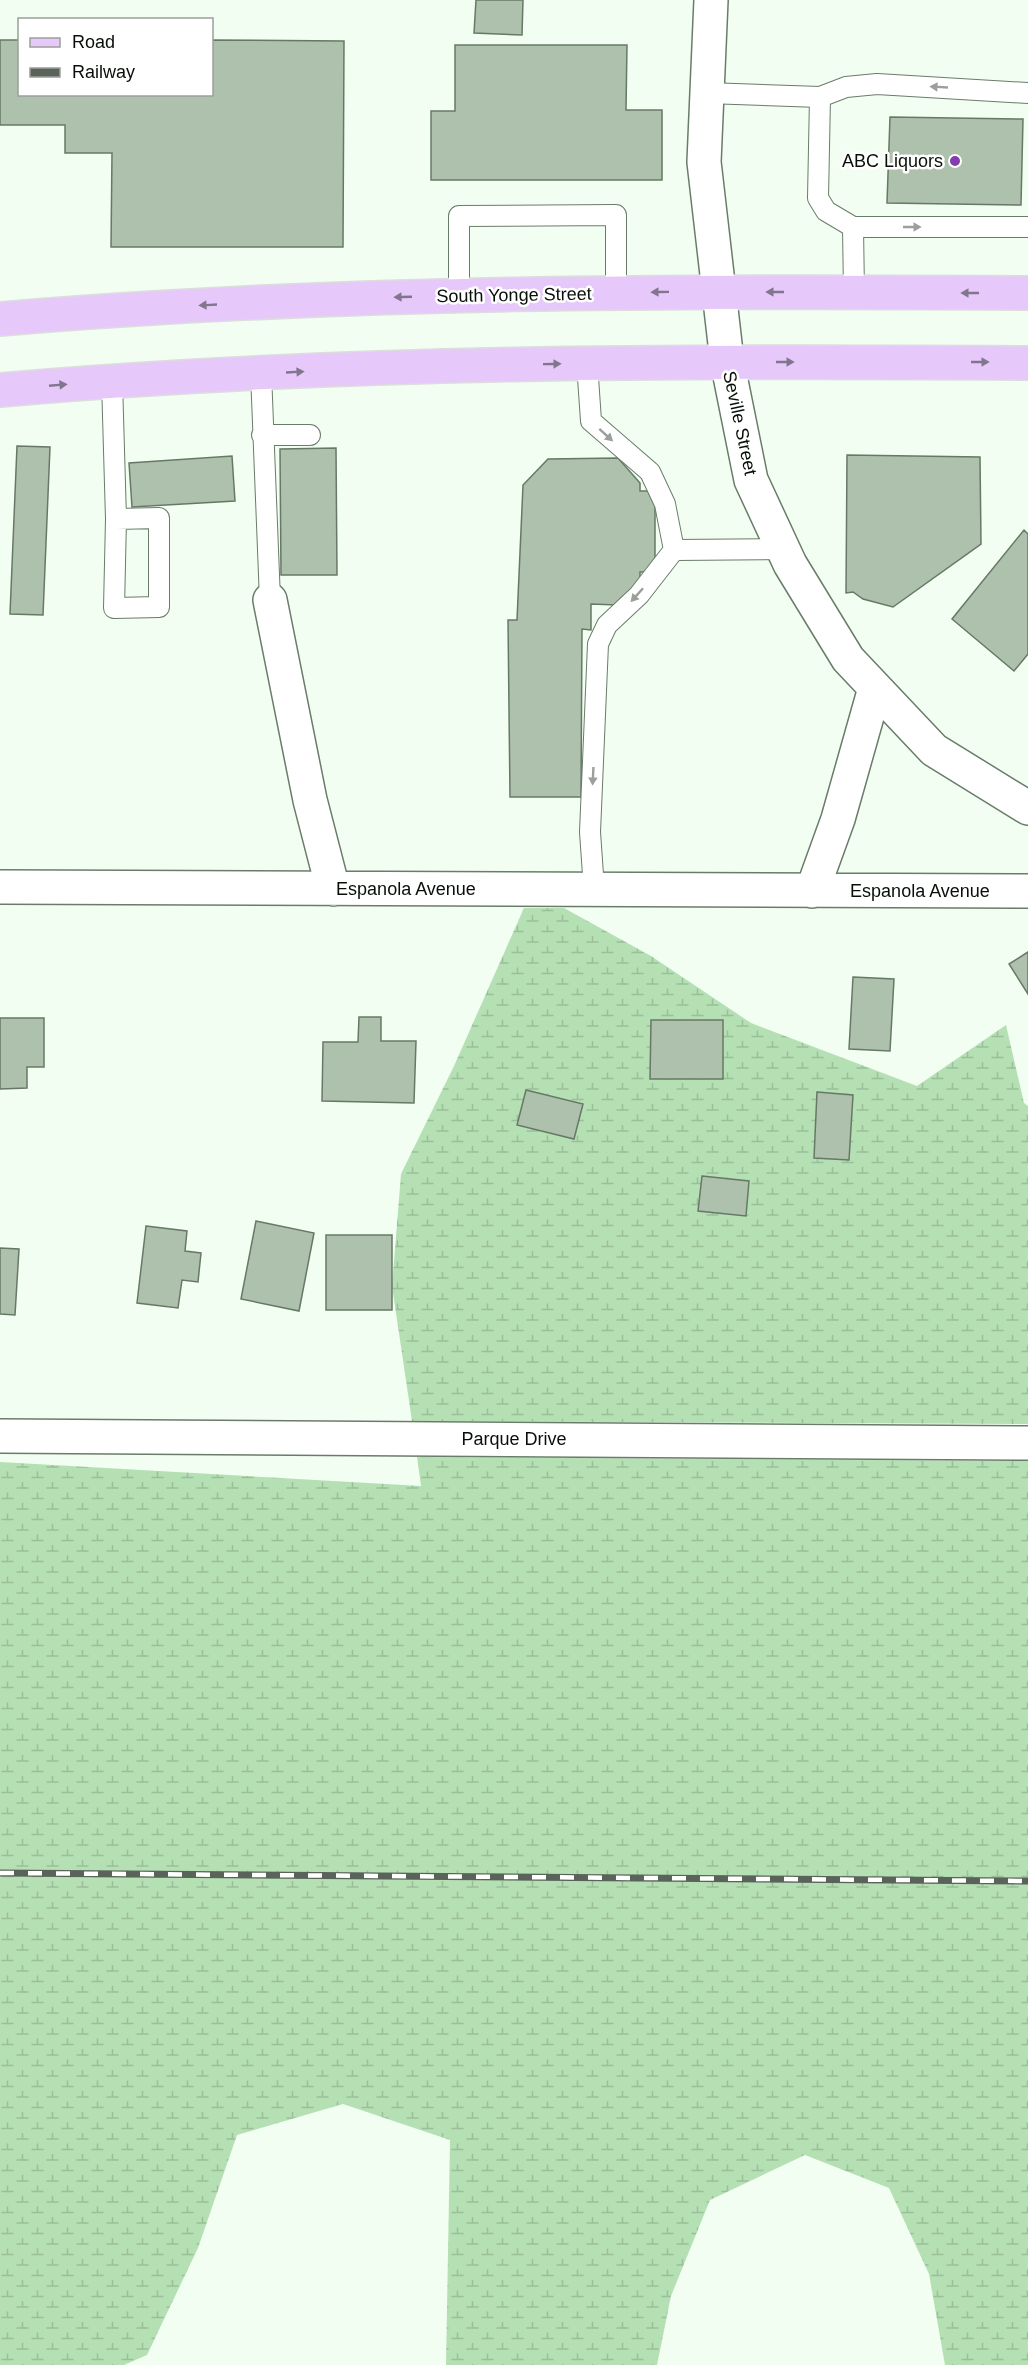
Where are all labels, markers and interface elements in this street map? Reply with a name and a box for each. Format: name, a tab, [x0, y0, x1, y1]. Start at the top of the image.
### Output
legend	[18, 18, 213, 96]
text: Road	[72, 32, 115, 52]
text: Railway	[72, 62, 135, 82]
one-way arrow	[930, 83, 949, 92]
place label: ABC Liquors	[842, 151, 943, 171]
marker: ABC Liquors	[948, 154, 962, 168]
one-way arrow	[902, 222, 921, 232]
street label: South Yonge Street	[436, 284, 592, 306]
one-way arrow	[651, 287, 670, 297]
one-way arrow	[765, 287, 784, 297]
one-way arrow	[960, 288, 979, 298]
one-way arrow	[393, 292, 412, 302]
one-way arrow	[198, 301, 217, 310]
one-way arrow	[776, 357, 795, 367]
one-way arrow	[970, 357, 989, 367]
one-way arrow	[543, 359, 562, 369]
one-way arrow	[285, 367, 304, 376]
street label: Seville Street	[719, 369, 761, 477]
one-way arrow	[49, 380, 68, 389]
one-way arrow	[599, 428, 614, 442]
one-way arrow	[631, 587, 644, 602]
one-way arrow	[589, 766, 598, 785]
street label: Espanola Avenue	[336, 879, 476, 899]
street label: Espanola Avenue	[850, 881, 990, 901]
street label: Parque Drive	[461, 1429, 567, 1449]

